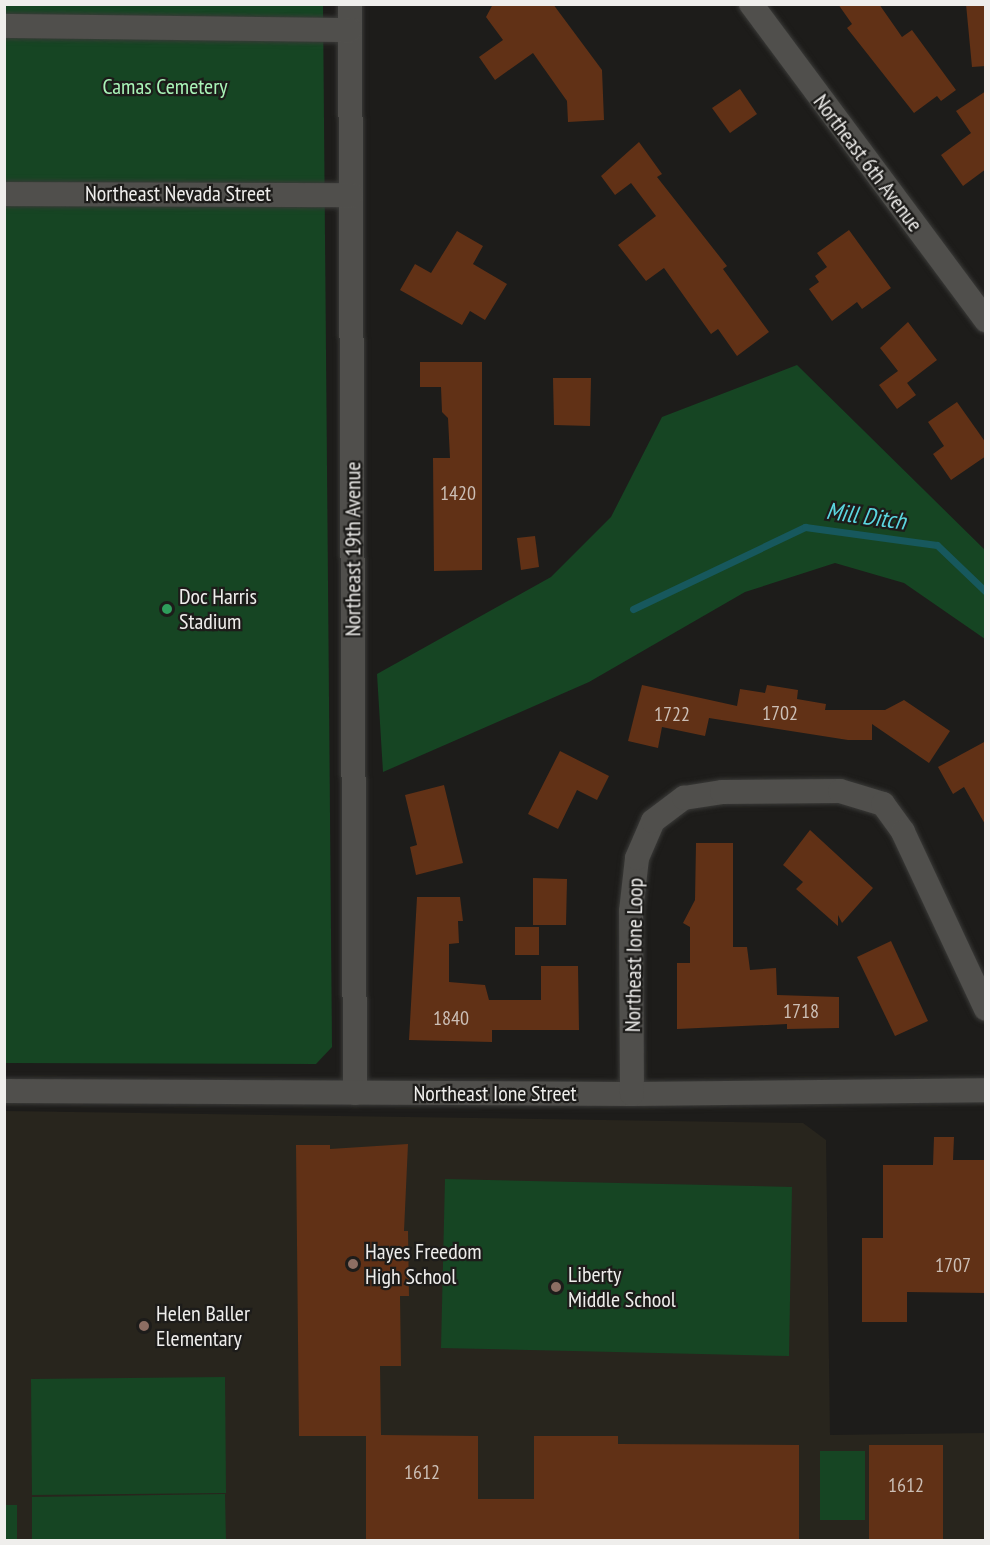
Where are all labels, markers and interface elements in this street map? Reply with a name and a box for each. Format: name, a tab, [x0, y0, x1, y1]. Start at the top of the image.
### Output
park label: Camas Cemetery	[102, 74, 228, 100]
street label: Northeast 6th Avenue	[808, 89, 928, 237]
street label: Northeast Nevada Street	[85, 181, 271, 207]
street label: Northeast 19th Avenue	[340, 461, 366, 637]
house number: 1420	[440, 481, 476, 505]
water label: Mill Ditch	[824, 496, 908, 536]
place label: Doc Harris Stadium	[179, 583, 257, 634]
marker: Doc Harris Stadium	[160, 602, 174, 616]
house number: 1702	[762, 701, 798, 725]
house number: 1722	[654, 702, 690, 726]
street label: Northeast Ione Loop	[619, 878, 649, 1032]
house number: 1718	[783, 999, 819, 1023]
house number: 1840	[433, 1006, 469, 1030]
street label: Northeast Ione Street	[413, 1081, 577, 1107]
place label: Hayes Freedom High School	[365, 1238, 482, 1290]
house number: 1707	[935, 1253, 971, 1277]
marker: Hayes Freedom High School	[346, 1257, 360, 1271]
place label: Liberty Middle School	[568, 1261, 676, 1312]
marker: Liberty Middle School	[549, 1280, 563, 1294]
place label: Helen Baller Elementary	[156, 1300, 250, 1352]
marker: Helen Baller Elementary	[137, 1319, 151, 1333]
house number: 1612	[404, 1460, 440, 1484]
house number: 1612	[888, 1473, 924, 1497]

